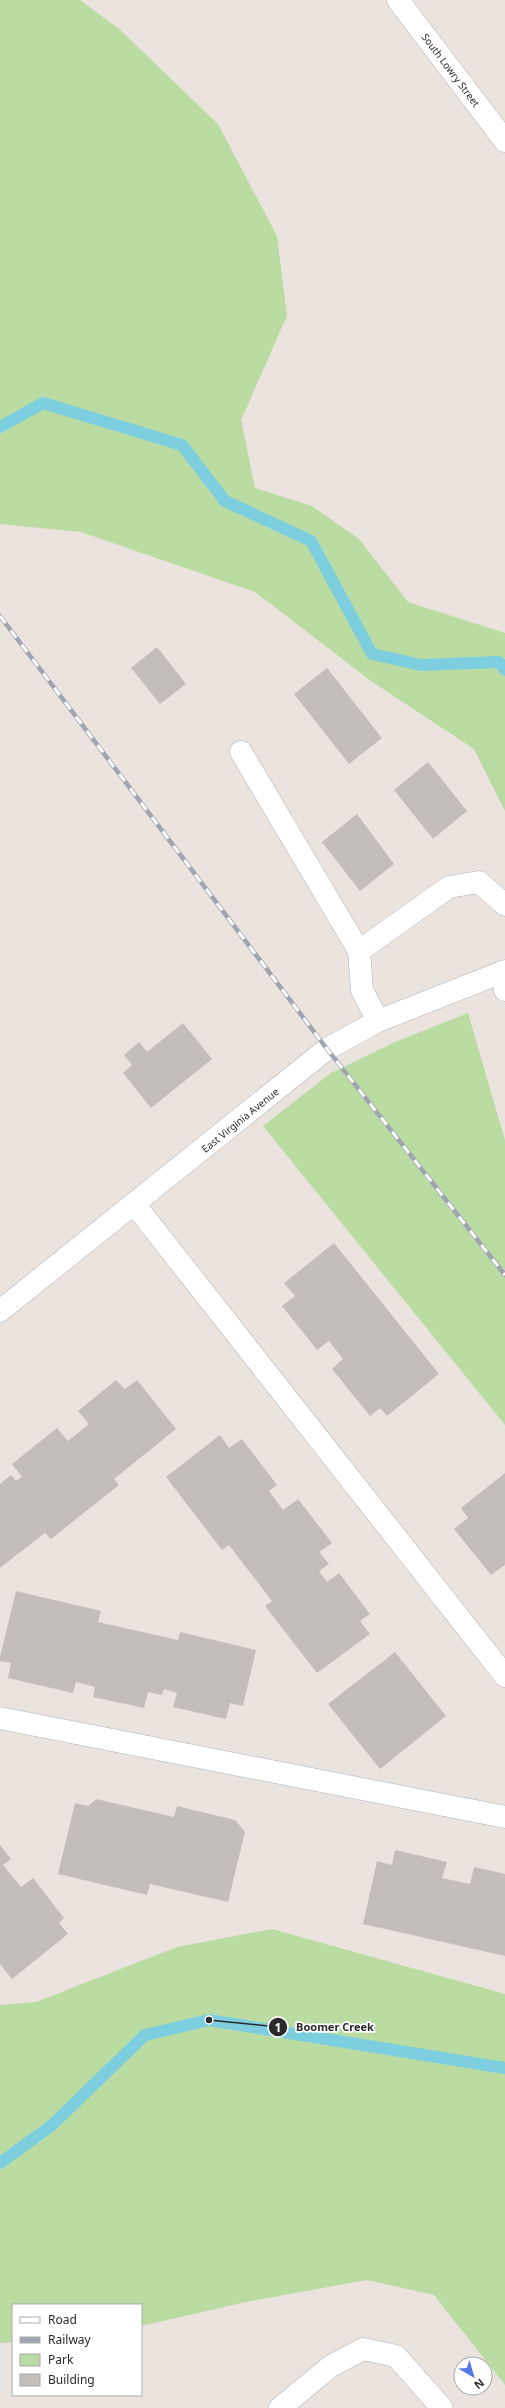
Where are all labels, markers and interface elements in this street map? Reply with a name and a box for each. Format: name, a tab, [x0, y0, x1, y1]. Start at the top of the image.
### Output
street label: South Lowry Street	[419, 30, 484, 110]
street label: East Virginia Avenue	[198, 1084, 282, 1156]
callout: Boomer Creek	[268, 2016, 382, 2039]
text: 1	[275, 2019, 281, 2036]
text: Boomer Creek	[296, 2019, 374, 2034]
legend	[12, 2304, 142, 2396]
text: Road	[48, 2311, 77, 2328]
text: Railway	[48, 2331, 92, 2348]
text: Park	[48, 2351, 74, 2368]
north arrow	[453, 2356, 493, 2396]
text: Building	[48, 2371, 95, 2388]
text: N	[471, 2376, 488, 2393]

